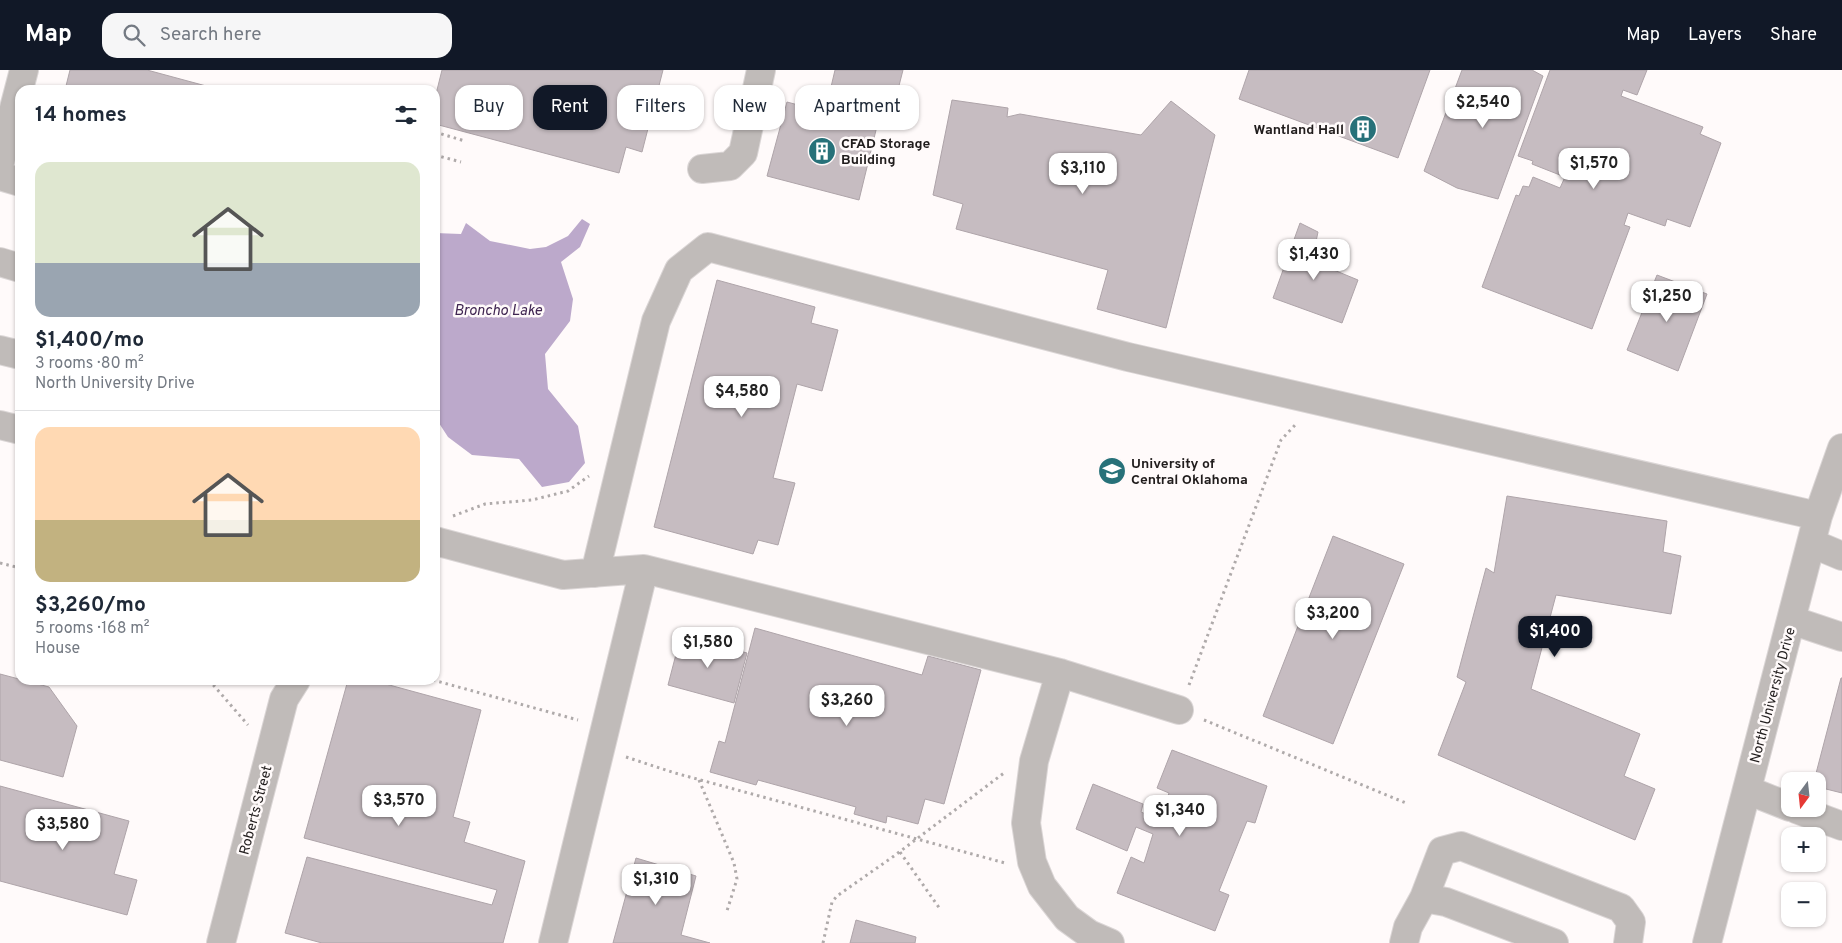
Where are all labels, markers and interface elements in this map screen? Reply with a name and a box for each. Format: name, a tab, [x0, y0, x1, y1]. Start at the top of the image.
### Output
search box	[102, 13, 452, 58]
text: Map	[25, 20, 72, 50]
icon: search	[120, 21, 148, 49]
text: Search here	[160, 23, 261, 47]
text: Map	[1626, 24, 1660, 47]
text: Layers	[1688, 24, 1742, 47]
text: Share	[1770, 24, 1817, 47]
chip: Buy	[455, 85, 523, 130]
chip: Rent	[533, 85, 607, 130]
chip: Filters	[617, 85, 704, 130]
chip: New	[714, 85, 785, 130]
chip: Apartment	[795, 85, 919, 130]
pin: $2,540	[1442, 87, 1524, 129]
text: $2,540	[1456, 93, 1510, 113]
icon: filters	[392, 101, 420, 129]
text: 14 homes	[35, 102, 127, 129]
building icon: Wantland Hall	[1348, 114, 1378, 144]
place label: Wantland Hall	[1254, 122, 1344, 139]
building icon: CFAD Storage Building	[807, 136, 837, 166]
place label: CFAD Storage Building	[841, 136, 931, 169]
pin: $1,570	[1553, 148, 1635, 190]
pin: $3,110	[1042, 152, 1124, 195]
text: $1,570	[1569, 154, 1619, 174]
text: $3,110	[1060, 159, 1106, 179]
icon: home	[183, 194, 273, 284]
pin: $1,430	[1273, 238, 1355, 281]
text: $1,430	[1289, 245, 1339, 265]
pin: $1,250	[1626, 280, 1708, 323]
text: $1,250	[1642, 287, 1692, 307]
water label: Broncho Lake	[454, 302, 542, 321]
text: $1,400/mo	[35, 327, 144, 354]
text: 3 rooms · 80 m²	[35, 354, 144, 374]
text: North University Drive	[35, 374, 195, 394]
pin: $4,580	[701, 376, 783, 418]
text: $4,580	[715, 382, 769, 402]
school or university icon: University of Central Oklahoma	[1097, 456, 1127, 486]
place label: University of Central Oklahoma	[1131, 456, 1248, 489]
icon: home	[183, 460, 273, 550]
text: $3,260/mo	[35, 592, 146, 619]
pin: $3,200	[1292, 598, 1374, 640]
text: $3,200	[1306, 604, 1360, 624]
pin: $1,400	[1514, 616, 1596, 658]
text: 5 rooms · 168 m²	[35, 619, 150, 639]
text: $1,400	[1529, 622, 1581, 642]
pin: $1,580	[667, 626, 749, 669]
street label: North University Drive	[1747, 626, 1800, 765]
text: $1,580	[683, 633, 733, 653]
text: House	[35, 639, 80, 659]
pin: $3,260	[806, 684, 888, 727]
text: $3,260	[821, 691, 874, 711]
street label: Roberts Street	[236, 764, 277, 857]
north arrow	[1781, 772, 1826, 818]
map controls	[1781, 772, 1826, 927]
pin: $3,570	[358, 784, 440, 827]
text: $3,570	[373, 791, 425, 811]
pin: $1,340	[1139, 794, 1221, 837]
text: $1,340	[1155, 801, 1205, 821]
pin: $3,580	[22, 808, 104, 851]
text: $3,580	[37, 815, 89, 835]
button: +	[1781, 827, 1826, 872]
pin: $1,310	[615, 864, 697, 906]
text: $1,310	[633, 870, 679, 890]
button: −	[1781, 882, 1826, 927]

